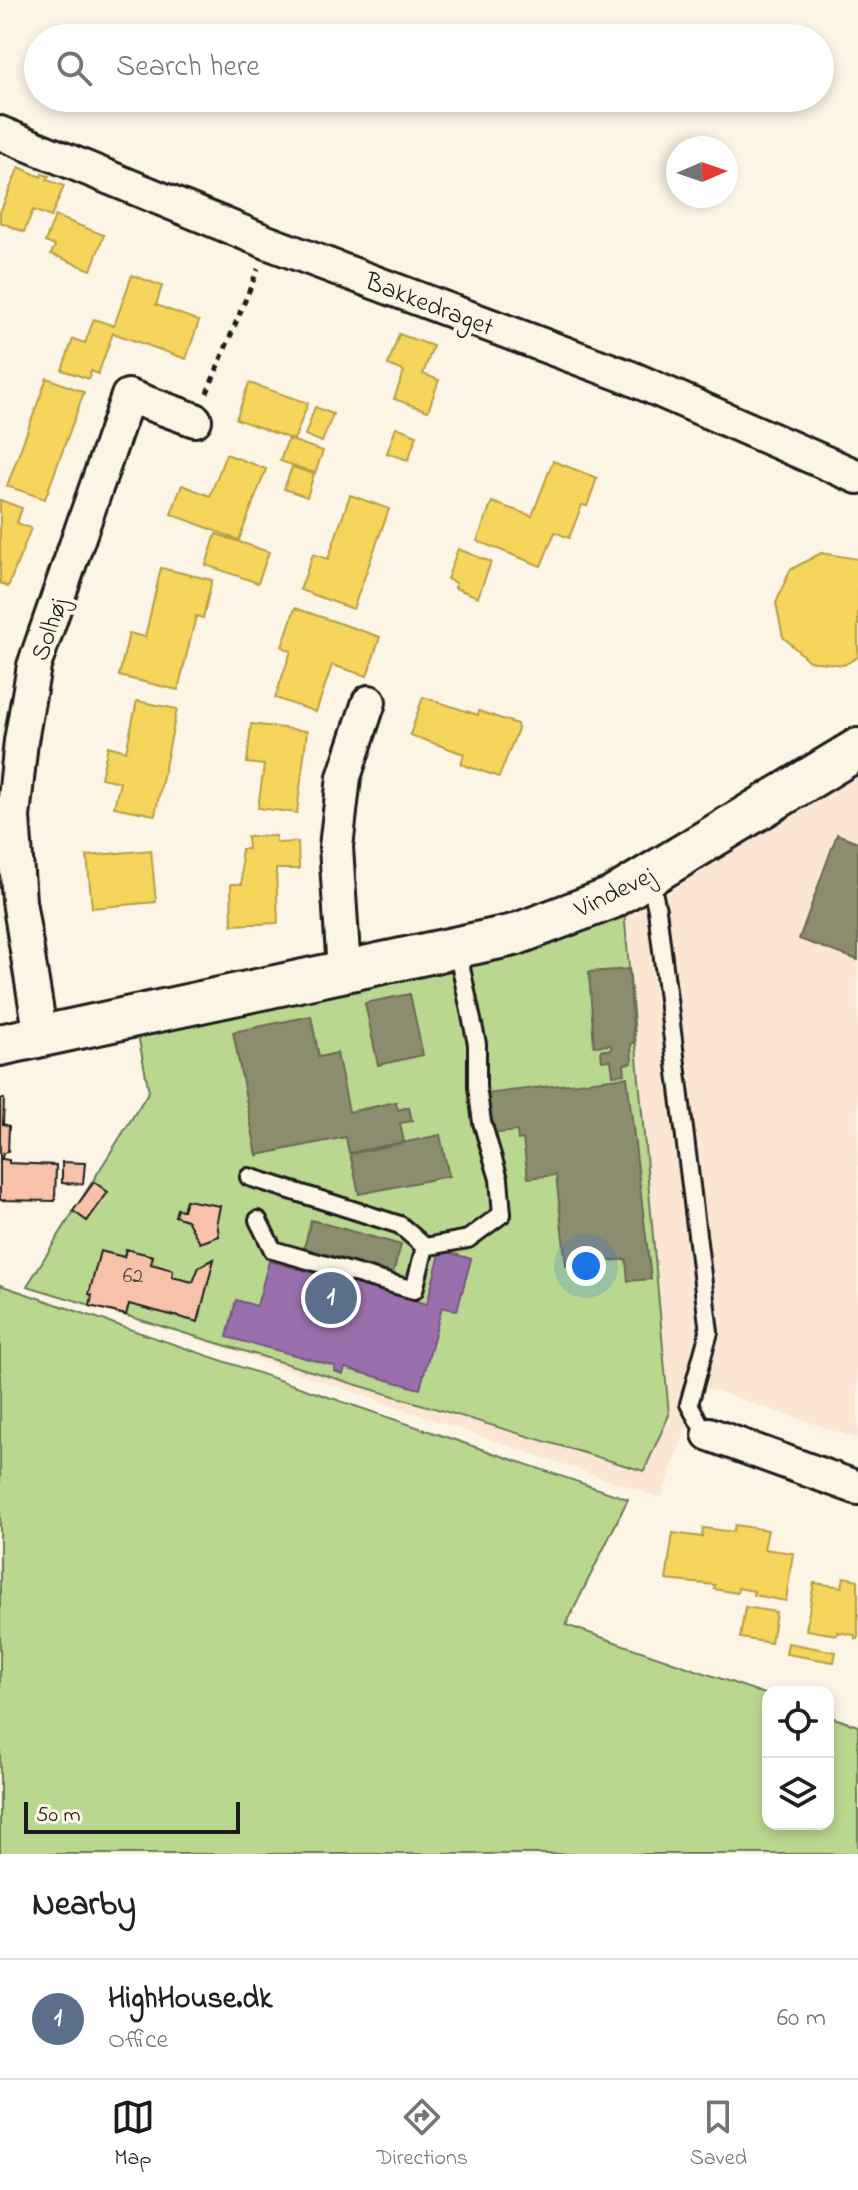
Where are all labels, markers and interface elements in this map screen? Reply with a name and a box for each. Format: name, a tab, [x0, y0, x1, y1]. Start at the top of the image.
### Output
search box	[24, 24, 834, 112]
icon: search	[52, 46, 96, 90]
text: Search here	[116, 46, 260, 90]
north arrow	[666, 136, 738, 208]
street label: Bakkedraget	[358, 264, 499, 348]
street label: Solhøj	[22, 593, 80, 667]
street label: Vindevej	[568, 858, 663, 930]
your location	[566, 1246, 606, 1286]
house number: 62	[123, 1261, 143, 1293]
pin: 1	[305, 1268, 357, 1328]
map controls	[762, 1686, 834, 1830]
button: locate	[762, 1686, 834, 1758]
button: layers	[762, 1758, 834, 1830]
scale bar	[24, 1798, 240, 1834]
text: 50 m	[36, 1800, 81, 1832]
text: Nearby	[32, 1881, 136, 1931]
text: HighHouse.dk	[108, 1978, 272, 2022]
text: 1	[54, 2000, 62, 2038]
text: 60 m	[777, 2000, 826, 2038]
text: Office	[108, 2022, 168, 2060]
tab: Map	[111, 2095, 155, 2175]
tab: Directions	[377, 2095, 468, 2175]
tab: Saved	[690, 2095, 747, 2175]

